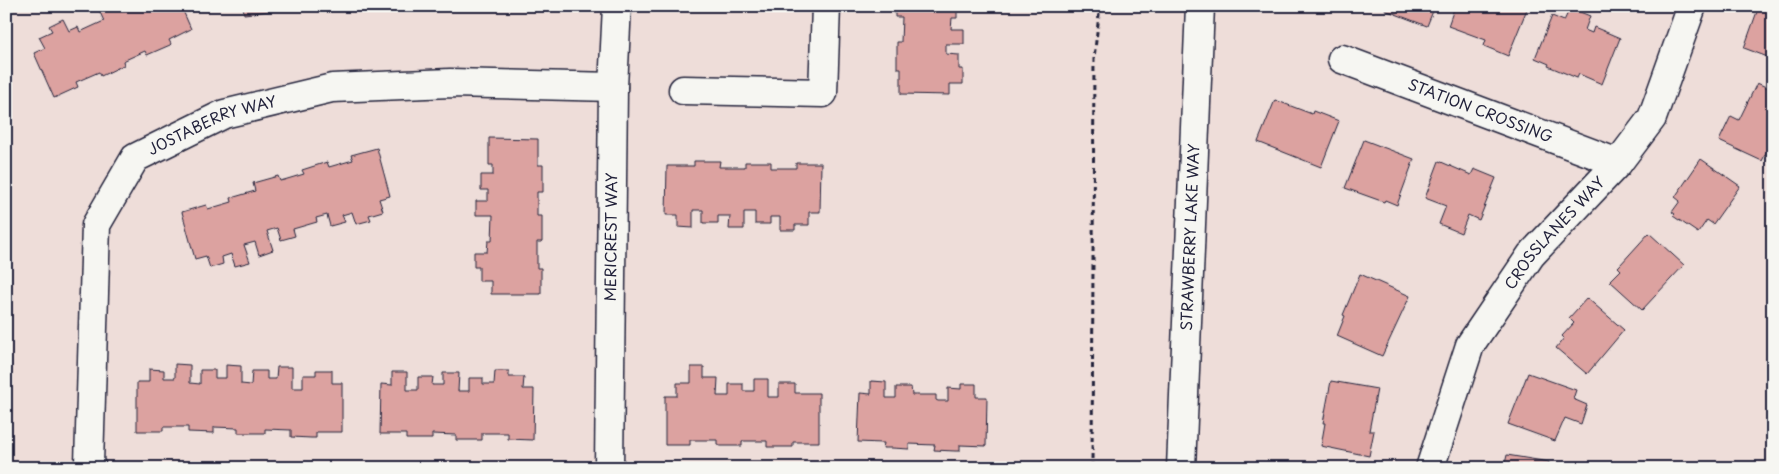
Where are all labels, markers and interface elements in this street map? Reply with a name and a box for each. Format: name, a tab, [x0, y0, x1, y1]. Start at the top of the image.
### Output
street label: STATION CROSSING	[1405, 72, 1557, 148]
street label: JOSTABERRY WAY	[143, 89, 279, 160]
street label: STRAWBERRY LAKE WAY	[1174, 143, 1204, 331]
street label: CROSSLANES WAY	[1498, 170, 1610, 294]
street label: MERICREST WAY	[598, 172, 622, 302]

